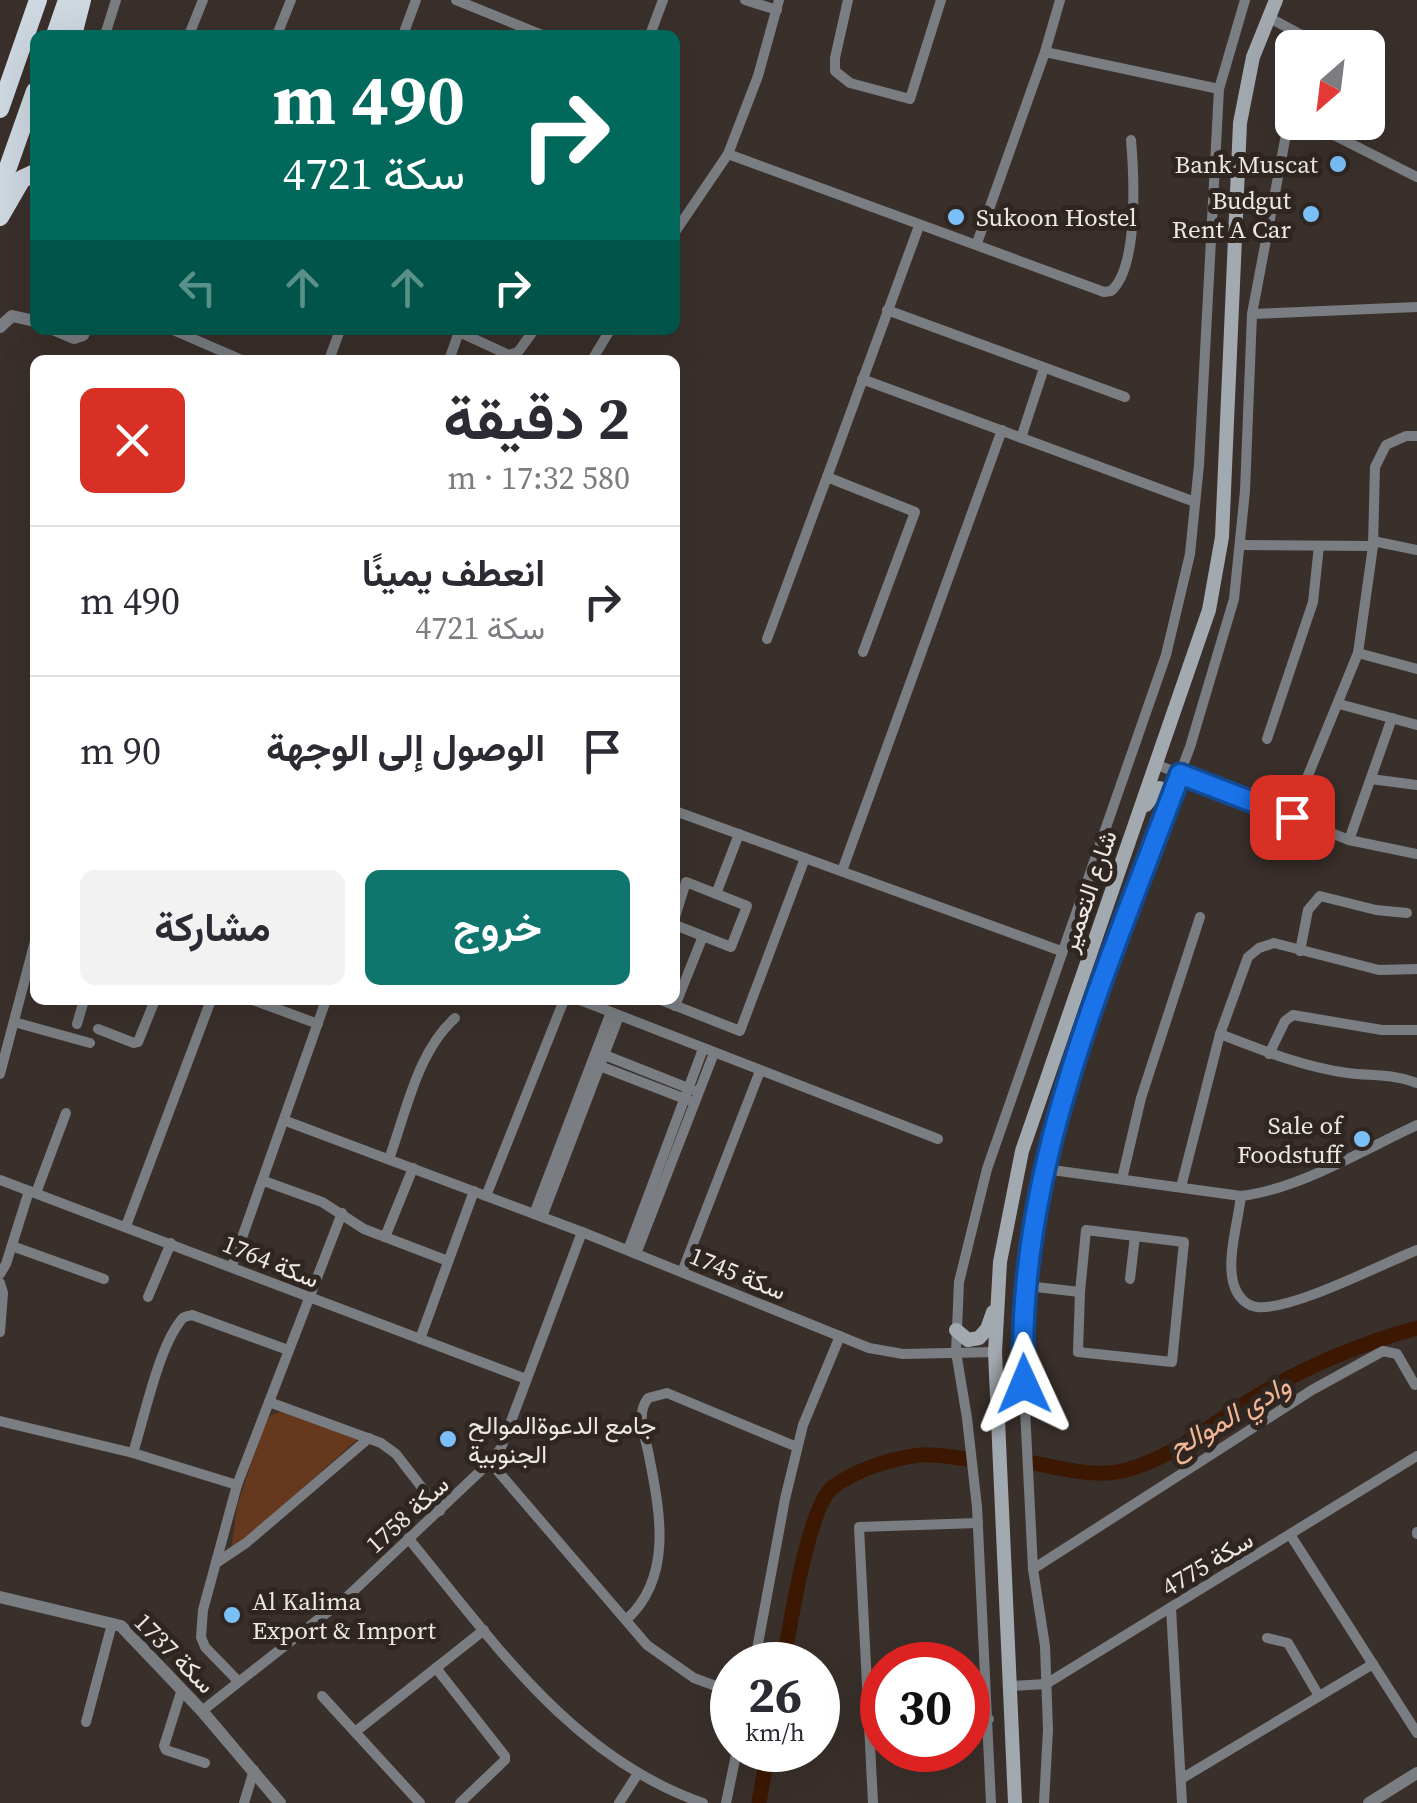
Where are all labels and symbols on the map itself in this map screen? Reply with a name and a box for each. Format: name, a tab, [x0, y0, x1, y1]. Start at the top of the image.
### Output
north arrow	[1275, 30, 1385, 140]
place label: Bank Muscat	[1175, 147, 1319, 181]
marker: Bank Muscat	[1327, 153, 1349, 175]
place label: Budgut Rent A Car	[1172, 183, 1292, 246]
place label: Sukoon Hostel	[976, 200, 1137, 234]
marker: Budgut Rent A Car	[1300, 203, 1322, 225]
marker: Sukoon Hostel	[945, 206, 967, 228]
pin	[1250, 775, 1335, 860]
street label: شارع التعمير	[1051, 826, 1125, 957]
place label: Sale of Foodstuff	[1237, 1108, 1345, 1171]
marker: Sale of Foodstuff	[1351, 1128, 1373, 1150]
street label: سكة 1764	[218, 1226, 324, 1296]
street label: سكة 1745	[685, 1238, 791, 1308]
position arrow	[972, 1332, 1076, 1436]
water label: وادي الموالح	[1161, 1365, 1300, 1470]
place label: جامع الدعوةالموالح الجنوبية	[468, 1408, 656, 1471]
marker: جامع الدعوةالموالح الجنوبية	[437, 1428, 459, 1450]
street label: سكة 1758	[358, 1467, 456, 1561]
street label: سكة 4775	[1155, 1522, 1259, 1604]
place label: Al Kalima Export & Import	[252, 1584, 437, 1647]
marker: Al Kalima Export & Import	[221, 1604, 243, 1626]
street label: سكة 1737	[127, 1605, 223, 1701]
speed limit sign: 30	[860, 1642, 990, 1772]

